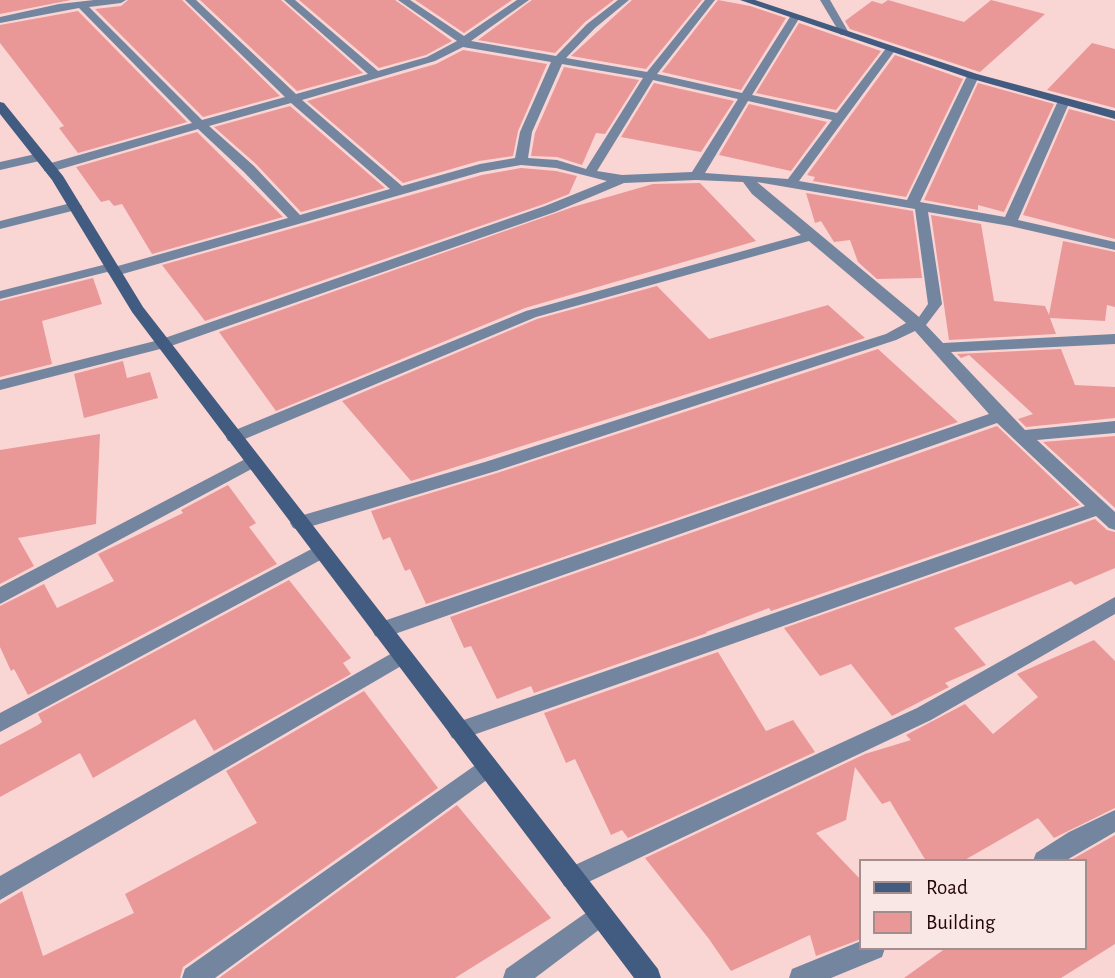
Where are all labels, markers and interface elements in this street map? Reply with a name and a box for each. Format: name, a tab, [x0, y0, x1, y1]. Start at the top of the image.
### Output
legend	[860, 859, 1087, 950]
text: Road	[926, 877, 968, 898]
text: Building	[926, 912, 995, 933]

